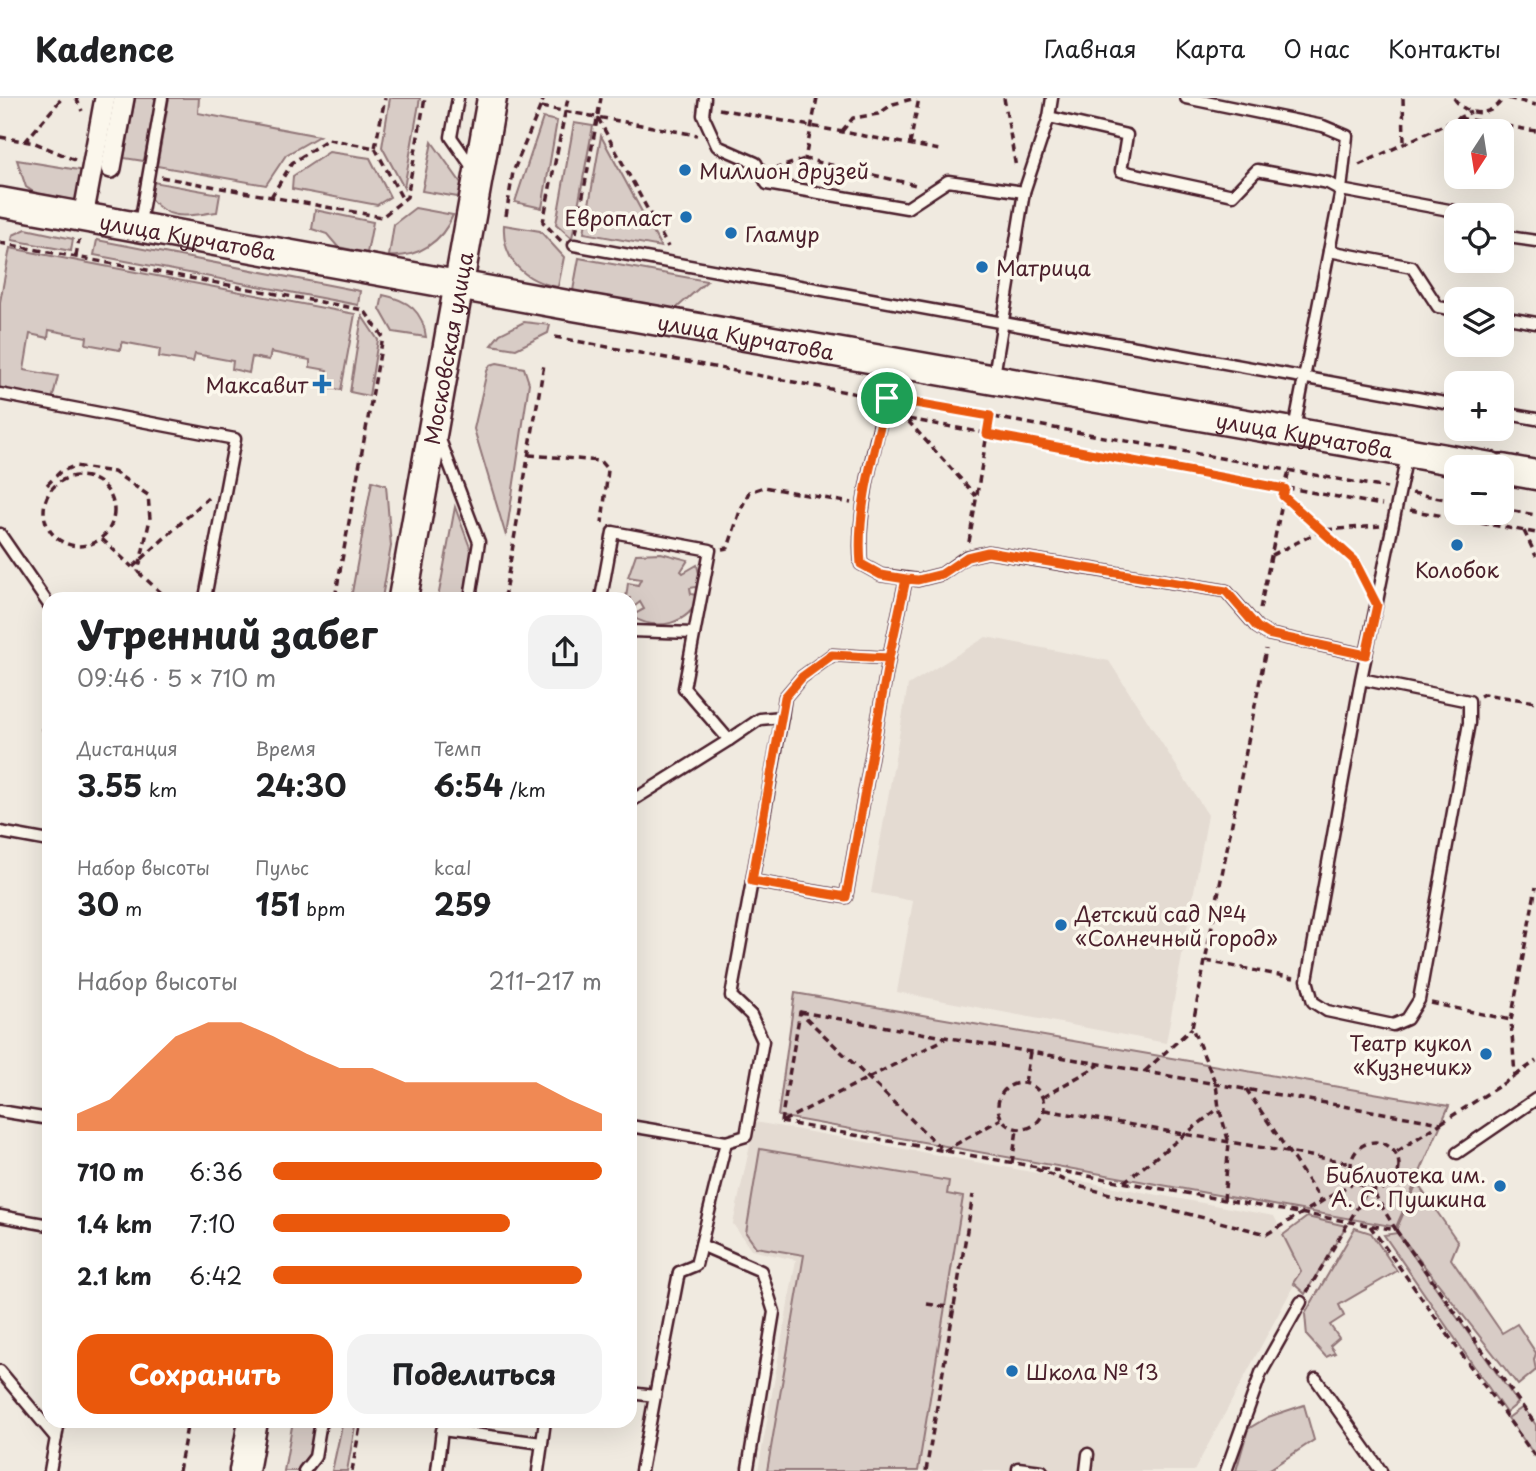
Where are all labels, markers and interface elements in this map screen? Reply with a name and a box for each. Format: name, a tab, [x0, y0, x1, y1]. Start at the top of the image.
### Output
text: Kadence	[35, 23, 174, 73]
text: Главная	[1044, 30, 1137, 66]
text: Карта	[1175, 30, 1245, 66]
text: О нас	[1283, 30, 1350, 66]
text: Контакты	[1388, 30, 1501, 66]
north arrow	[1444, 119, 1514, 189]
map controls	[1444, 119, 1514, 525]
place label: Миллион друзей	[699, 154, 869, 186]
marker: Миллион друзей	[677, 162, 693, 178]
place label: Европласт	[564, 201, 673, 233]
button: locate	[1444, 203, 1514, 273]
street label: улица Курчатова	[97, 204, 279, 268]
marker: Европласт	[678, 209, 694, 225]
place label: Гламур	[745, 217, 820, 249]
marker: Гламур	[723, 225, 739, 241]
street label: Московская улица	[415, 248, 481, 447]
place label: Матрица	[996, 251, 1092, 283]
marker: Матрица	[974, 259, 990, 275]
button: layers	[1444, 287, 1514, 357]
street label: улица Курчатова	[655, 305, 837, 368]
place label: Максавит	[205, 368, 309, 400]
pin	[857, 368, 917, 428]
button: +	[1444, 371, 1514, 441]
marker: Максавит	[314, 376, 330, 392]
icon: arrive	[868, 379, 906, 417]
street label: улица Курчатова	[1214, 403, 1395, 465]
button: −	[1444, 455, 1514, 525]
marker: Колобок	[1449, 537, 1465, 553]
place label: Колобок	[1415, 553, 1500, 585]
text: Утренний забег	[77, 605, 377, 662]
button: share	[528, 615, 602, 689]
text: 09:46 · 5 × 710 m	[77, 660, 276, 695]
text: Дистанция	[77, 734, 178, 762]
text: Время	[255, 734, 316, 762]
text: Темп	[434, 734, 482, 762]
text: 3.55	[77, 762, 143, 807]
text: 24:30	[255, 762, 347, 807]
text: 6:54	[434, 762, 503, 807]
text: km	[143, 775, 177, 803]
text: /km	[503, 775, 546, 803]
text: Набор высоты	[77, 853, 210, 881]
text: Пульс	[255, 853, 309, 881]
text: kcal	[434, 853, 472, 881]
text: 30	[77, 881, 119, 926]
text: 151	[255, 881, 300, 926]
text: 259	[434, 881, 491, 926]
text: m	[119, 894, 142, 922]
text: bpm	[300, 894, 346, 922]
place label: Детский сад №4 «Солнечный город»	[1074, 897, 1278, 953]
marker: Детский сад №4 «Солнечный город»	[1053, 917, 1069, 933]
text: Набор высоты	[77, 963, 238, 998]
text: 211–217 m	[489, 963, 602, 998]
place label: Театр кукол «Кузнечик»	[1349, 1026, 1472, 1082]
marker: Театр кукол «Кузнечик»	[1478, 1046, 1494, 1062]
text: 710 m	[77, 1154, 144, 1189]
text: 6:36	[189, 1154, 243, 1189]
place label: Библиотека им. А. С. Пушкина	[1325, 1158, 1487, 1214]
marker: Библиотека им. А. С. Пушкина	[1492, 1178, 1508, 1194]
text: 1.4 km	[77, 1206, 152, 1241]
text: 7:10	[189, 1206, 235, 1241]
text: 2.1 km	[77, 1258, 152, 1293]
text: 6:42	[189, 1258, 242, 1293]
button: Сохранить	[77, 1334, 333, 1414]
button: Поделиться	[347, 1334, 602, 1414]
place label: Школа № 13	[1026, 1355, 1159, 1387]
marker: Школа № 13	[1004, 1363, 1020, 1379]

